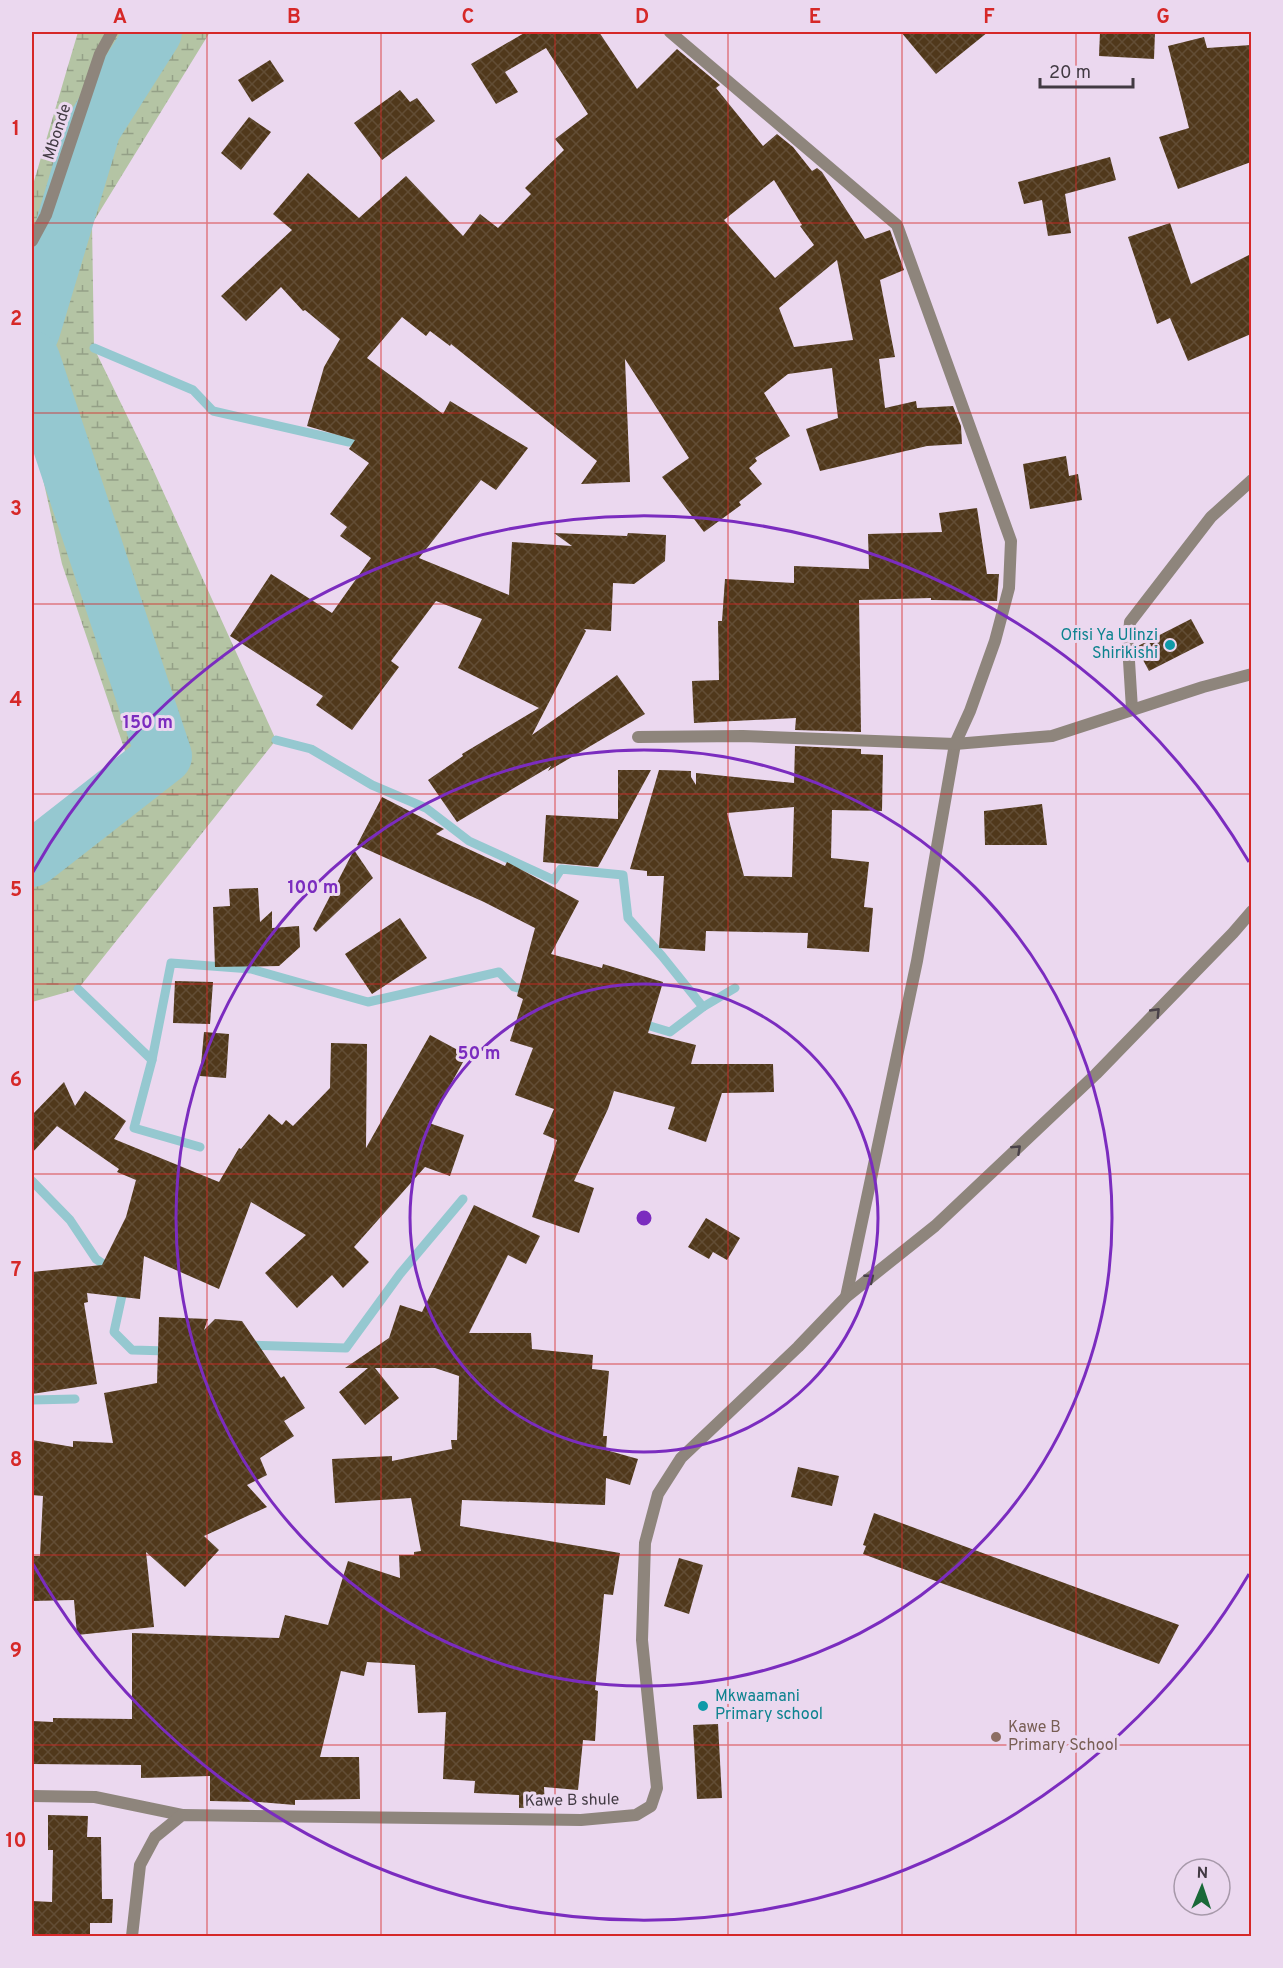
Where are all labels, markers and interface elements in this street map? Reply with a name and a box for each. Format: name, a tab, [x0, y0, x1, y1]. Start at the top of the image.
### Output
text: A	[113, 5, 127, 31]
text: B	[287, 5, 301, 31]
text: C	[462, 5, 474, 31]
text: D	[635, 5, 649, 31]
text: E	[809, 5, 821, 31]
text: F	[983, 5, 995, 31]
text: G	[1156, 5, 1170, 31]
scale bar	[1040, 51, 1133, 89]
text: 20 m	[1049, 62, 1091, 85]
street label: Mbonde	[40, 101, 76, 163]
text: 1	[12, 117, 20, 143]
text: 2	[10, 307, 22, 333]
text: 3	[10, 497, 22, 523]
place label: Ofisi Ya Ulinzi Shirikishi	[1060, 626, 1158, 664]
marker: Ofisi Ya Ulinzi Shirikishi	[1163, 638, 1177, 652]
text: 4	[10, 688, 22, 714]
text: 150 m	[123, 712, 173, 735]
text: 100 m	[287, 877, 339, 900]
text: 5	[10, 878, 22, 904]
one-way arrow	[1149, 1009, 1160, 1019]
text: 50 m	[457, 1043, 501, 1066]
text: 6	[10, 1068, 22, 1094]
one-way arrow	[1010, 1145, 1020, 1156]
centre of rings	[634, 1208, 654, 1228]
text: 7	[11, 1258, 21, 1284]
one-way arrow	[864, 1274, 875, 1285]
text: 8	[10, 1448, 22, 1474]
text: 9	[10, 1639, 22, 1665]
place label: Mkwaamani Primary school	[715, 1687, 823, 1725]
marker: Mkwaamani Primary school	[696, 1699, 710, 1713]
place label: Kawe B Primary School	[1008, 1718, 1118, 1756]
marker: Kawe B Primary School	[989, 1730, 1003, 1744]
street label: Kawe B shule	[524, 1790, 620, 1812]
text: 10	[5, 1829, 27, 1855]
north arrow	[1172, 1857, 1232, 1917]
text: N	[1196, 1864, 1209, 1884]

